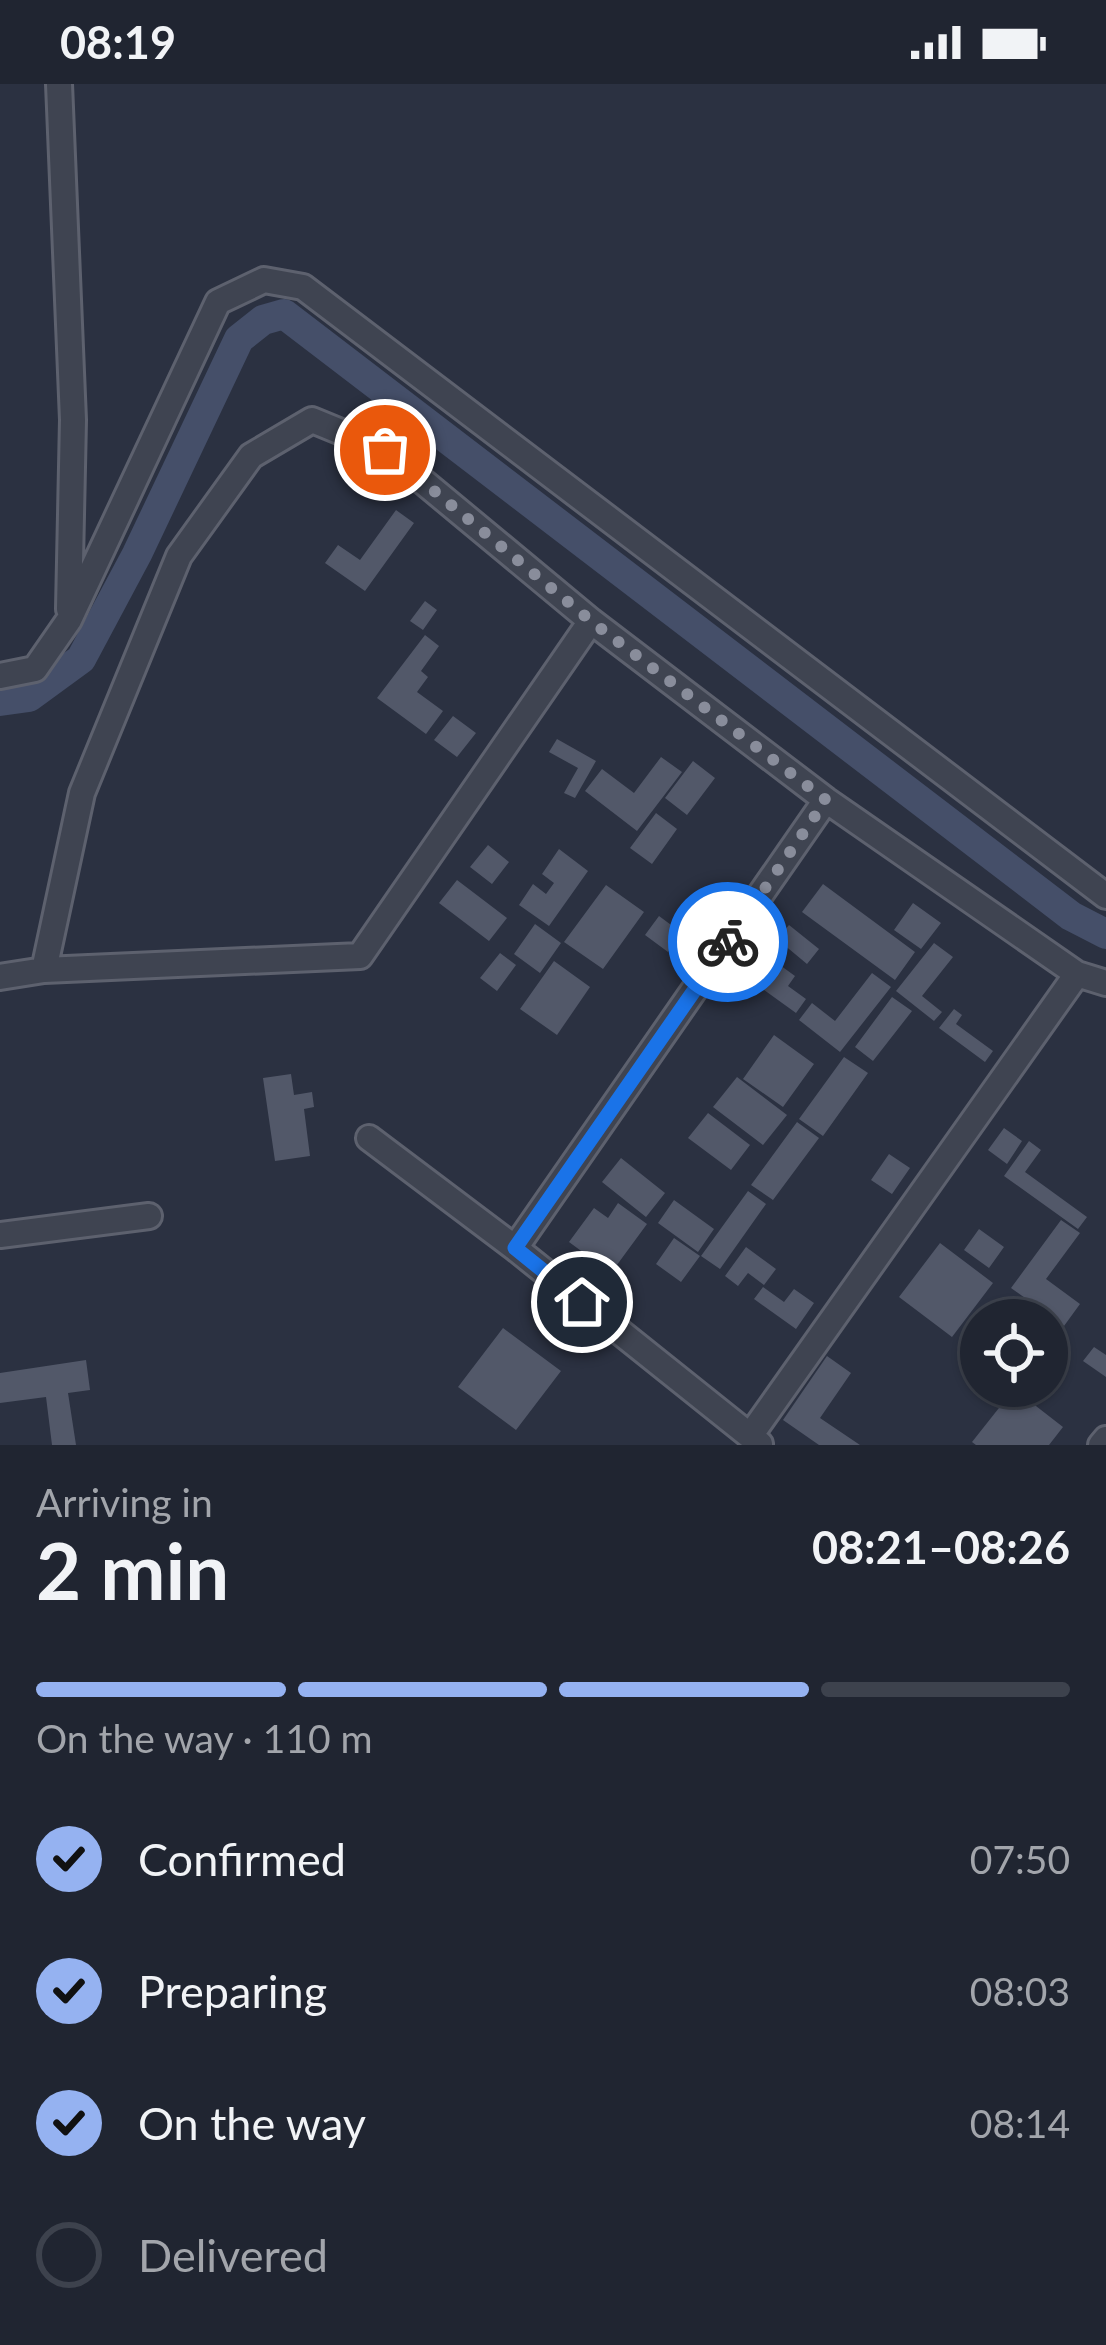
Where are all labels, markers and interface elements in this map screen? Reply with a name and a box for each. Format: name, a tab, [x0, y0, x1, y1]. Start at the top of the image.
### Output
text: 08:19	[60, 15, 176, 69]
pin	[334, 399, 436, 501]
icon: bag	[352, 417, 418, 483]
courier	[668, 882, 788, 1002]
icon: bike	[695, 909, 761, 975]
pin	[531, 1251, 633, 1353]
icon: home	[549, 1269, 615, 1335]
map controls	[960, 1299, 1068, 1407]
button: locate	[960, 1299, 1068, 1407]
text: Arriving in	[36, 1479, 213, 1525]
text: 08:21–08:26	[812, 1520, 1070, 1574]
text: 2 min	[36, 1523, 229, 1617]
text: On the way · 110 m	[36, 1715, 373, 1761]
icon: check	[36, 1826, 102, 1892]
text: Confirmed	[138, 1832, 346, 1886]
text: 07:50	[970, 1836, 1070, 1882]
icon: check	[36, 1958, 102, 2024]
text: Preparing	[138, 1964, 327, 2018]
text: 08:03	[970, 1968, 1070, 2014]
icon: check	[36, 2090, 102, 2156]
text: On the way	[138, 2096, 366, 2150]
text: 08:14	[970, 2100, 1070, 2146]
text: Delivered	[138, 2228, 328, 2282]

